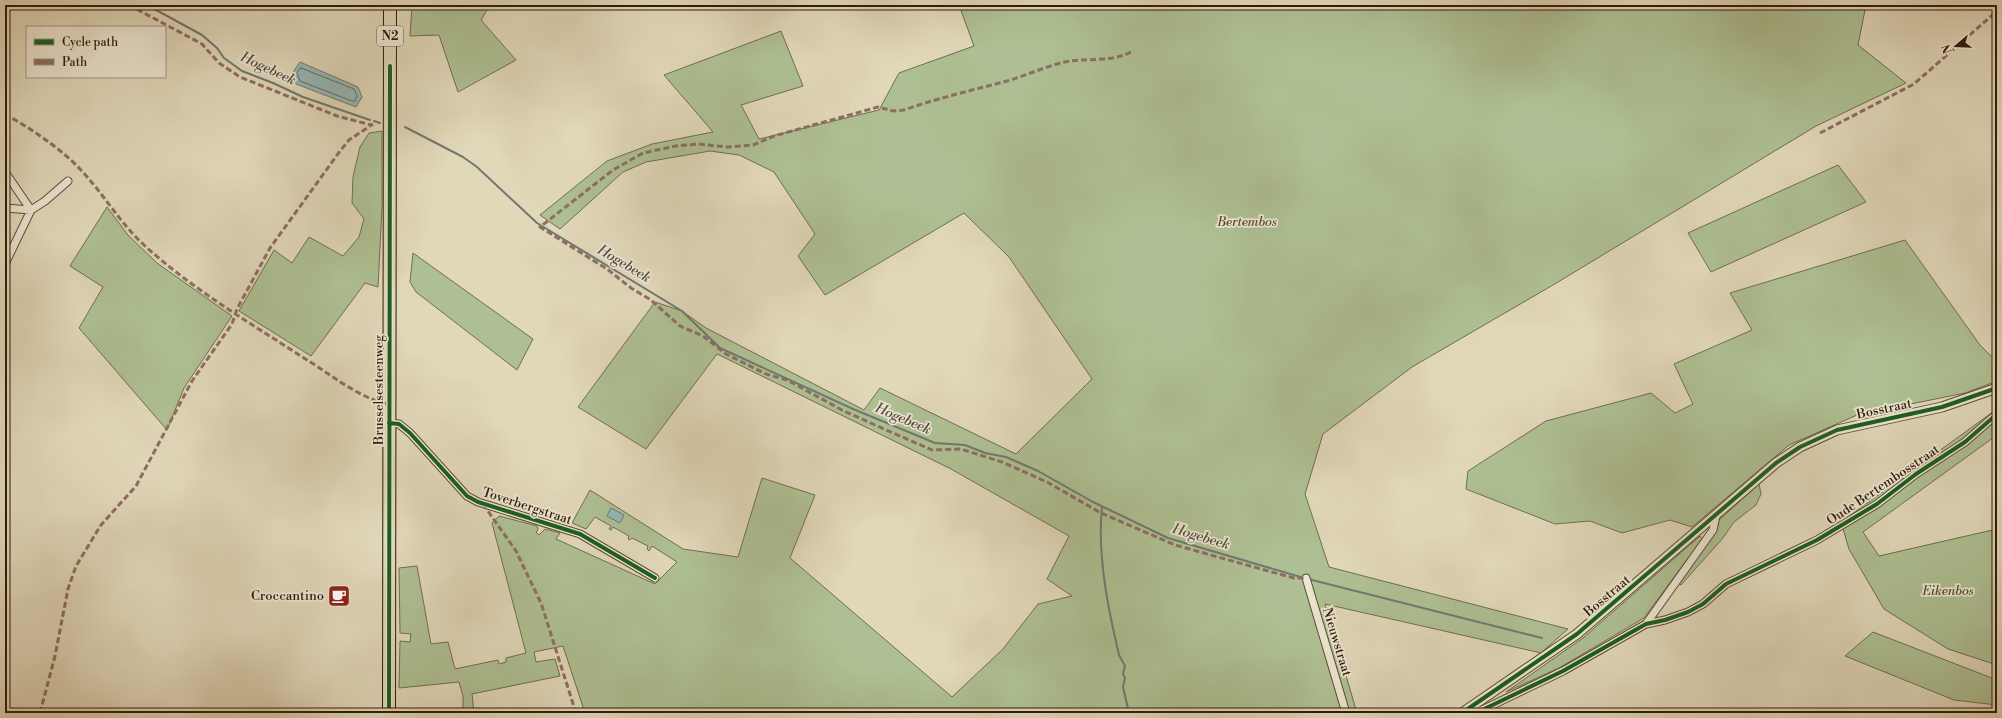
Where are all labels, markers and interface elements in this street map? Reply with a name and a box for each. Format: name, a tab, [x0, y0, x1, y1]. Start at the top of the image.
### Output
legend	[26, 26, 166, 78]
road number: N2	[377, 26, 403, 46]
north arrow	[1936, 26, 1976, 66]
text: Cycle path	[62, 35, 118, 50]
text: N	[1939, 42, 1956, 55]
water label: Hogebeek	[236, 48, 299, 90]
text: Path	[62, 55, 87, 70]
park label: Bertembos	[1216, 214, 1277, 230]
water label: Hogebeek	[593, 240, 654, 287]
street label: Brusselsesteenweg	[371, 335, 387, 446]
street label: Bosstraat	[1854, 395, 1913, 423]
water label: Hogebeek	[871, 399, 934, 439]
street label: Oude Bertembosstraat	[1824, 441, 1943, 529]
street label: Toverbergstraat	[480, 484, 574, 528]
water label: Hogebeek	[1169, 519, 1232, 554]
street label: Bosstraat	[1580, 572, 1634, 621]
cafe icon: Croccantino	[326, 583, 352, 609]
park label: Eikenbos	[1921, 583, 1974, 599]
place label: Croccantino	[251, 588, 324, 604]
street label: Nieuwstraat	[1319, 606, 1355, 679]

